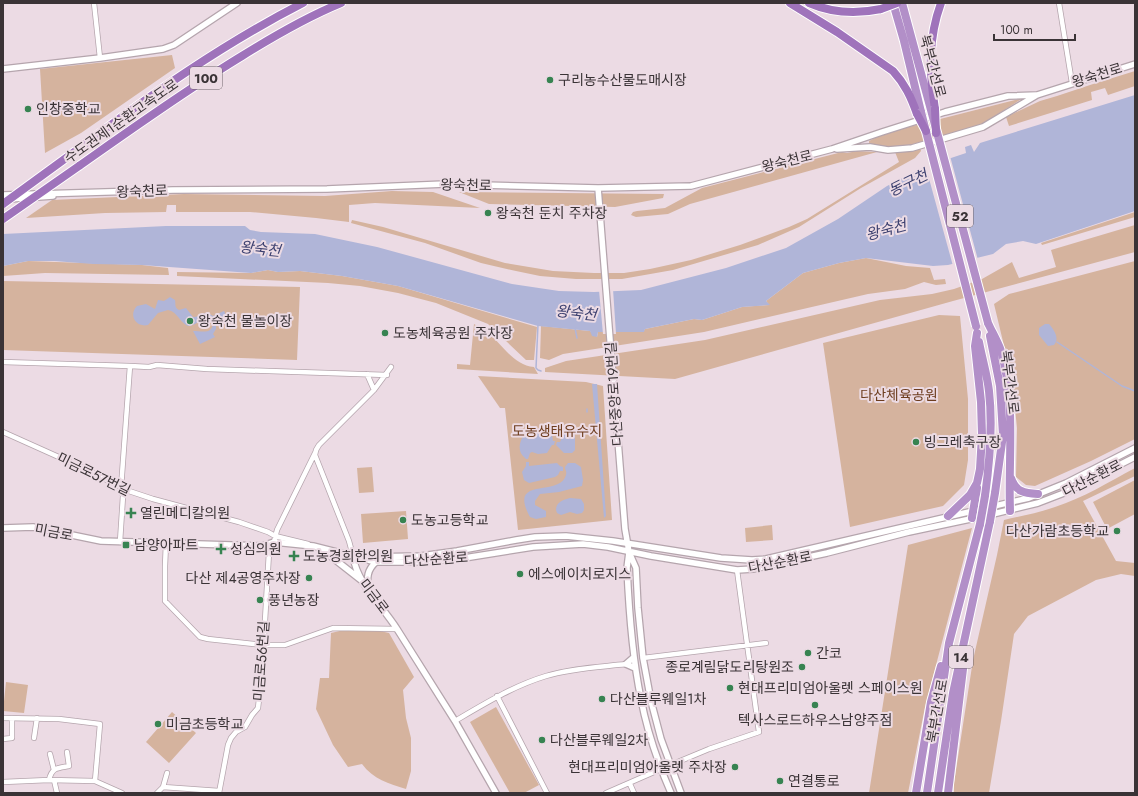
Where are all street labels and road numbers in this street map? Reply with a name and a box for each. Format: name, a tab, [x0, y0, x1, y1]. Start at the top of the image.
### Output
street label: 북부간선로	[915, 32, 951, 100]
street label: 왕숙천로	[1069, 58, 1125, 92]
road number: 100	[190, 67, 222, 89]
street label: 수도권제1순환고속도로	[60, 74, 182, 168]
street label: 왕숙천로	[760, 145, 815, 177]
street label: 왕숙천로	[440, 175, 492, 195]
street label: 왕숙천로	[116, 180, 168, 202]
road number: 52	[947, 205, 973, 227]
street label: 다산중앙로19번길	[600, 341, 628, 447]
street label: 북부간선로	[996, 349, 1024, 415]
street label: 미금로57번길	[54, 448, 134, 500]
street label: 다산순환로	[1059, 454, 1125, 502]
street label: 미금로	[33, 518, 75, 546]
street label: 다산순환로	[746, 546, 814, 578]
street label: 다산순환로	[403, 547, 469, 571]
street label: 미금로	[354, 575, 394, 618]
street label: 미금로56번길	[248, 620, 274, 702]
road number: 14	[949, 646, 973, 668]
street label: 북부간선로	[922, 677, 952, 744]

